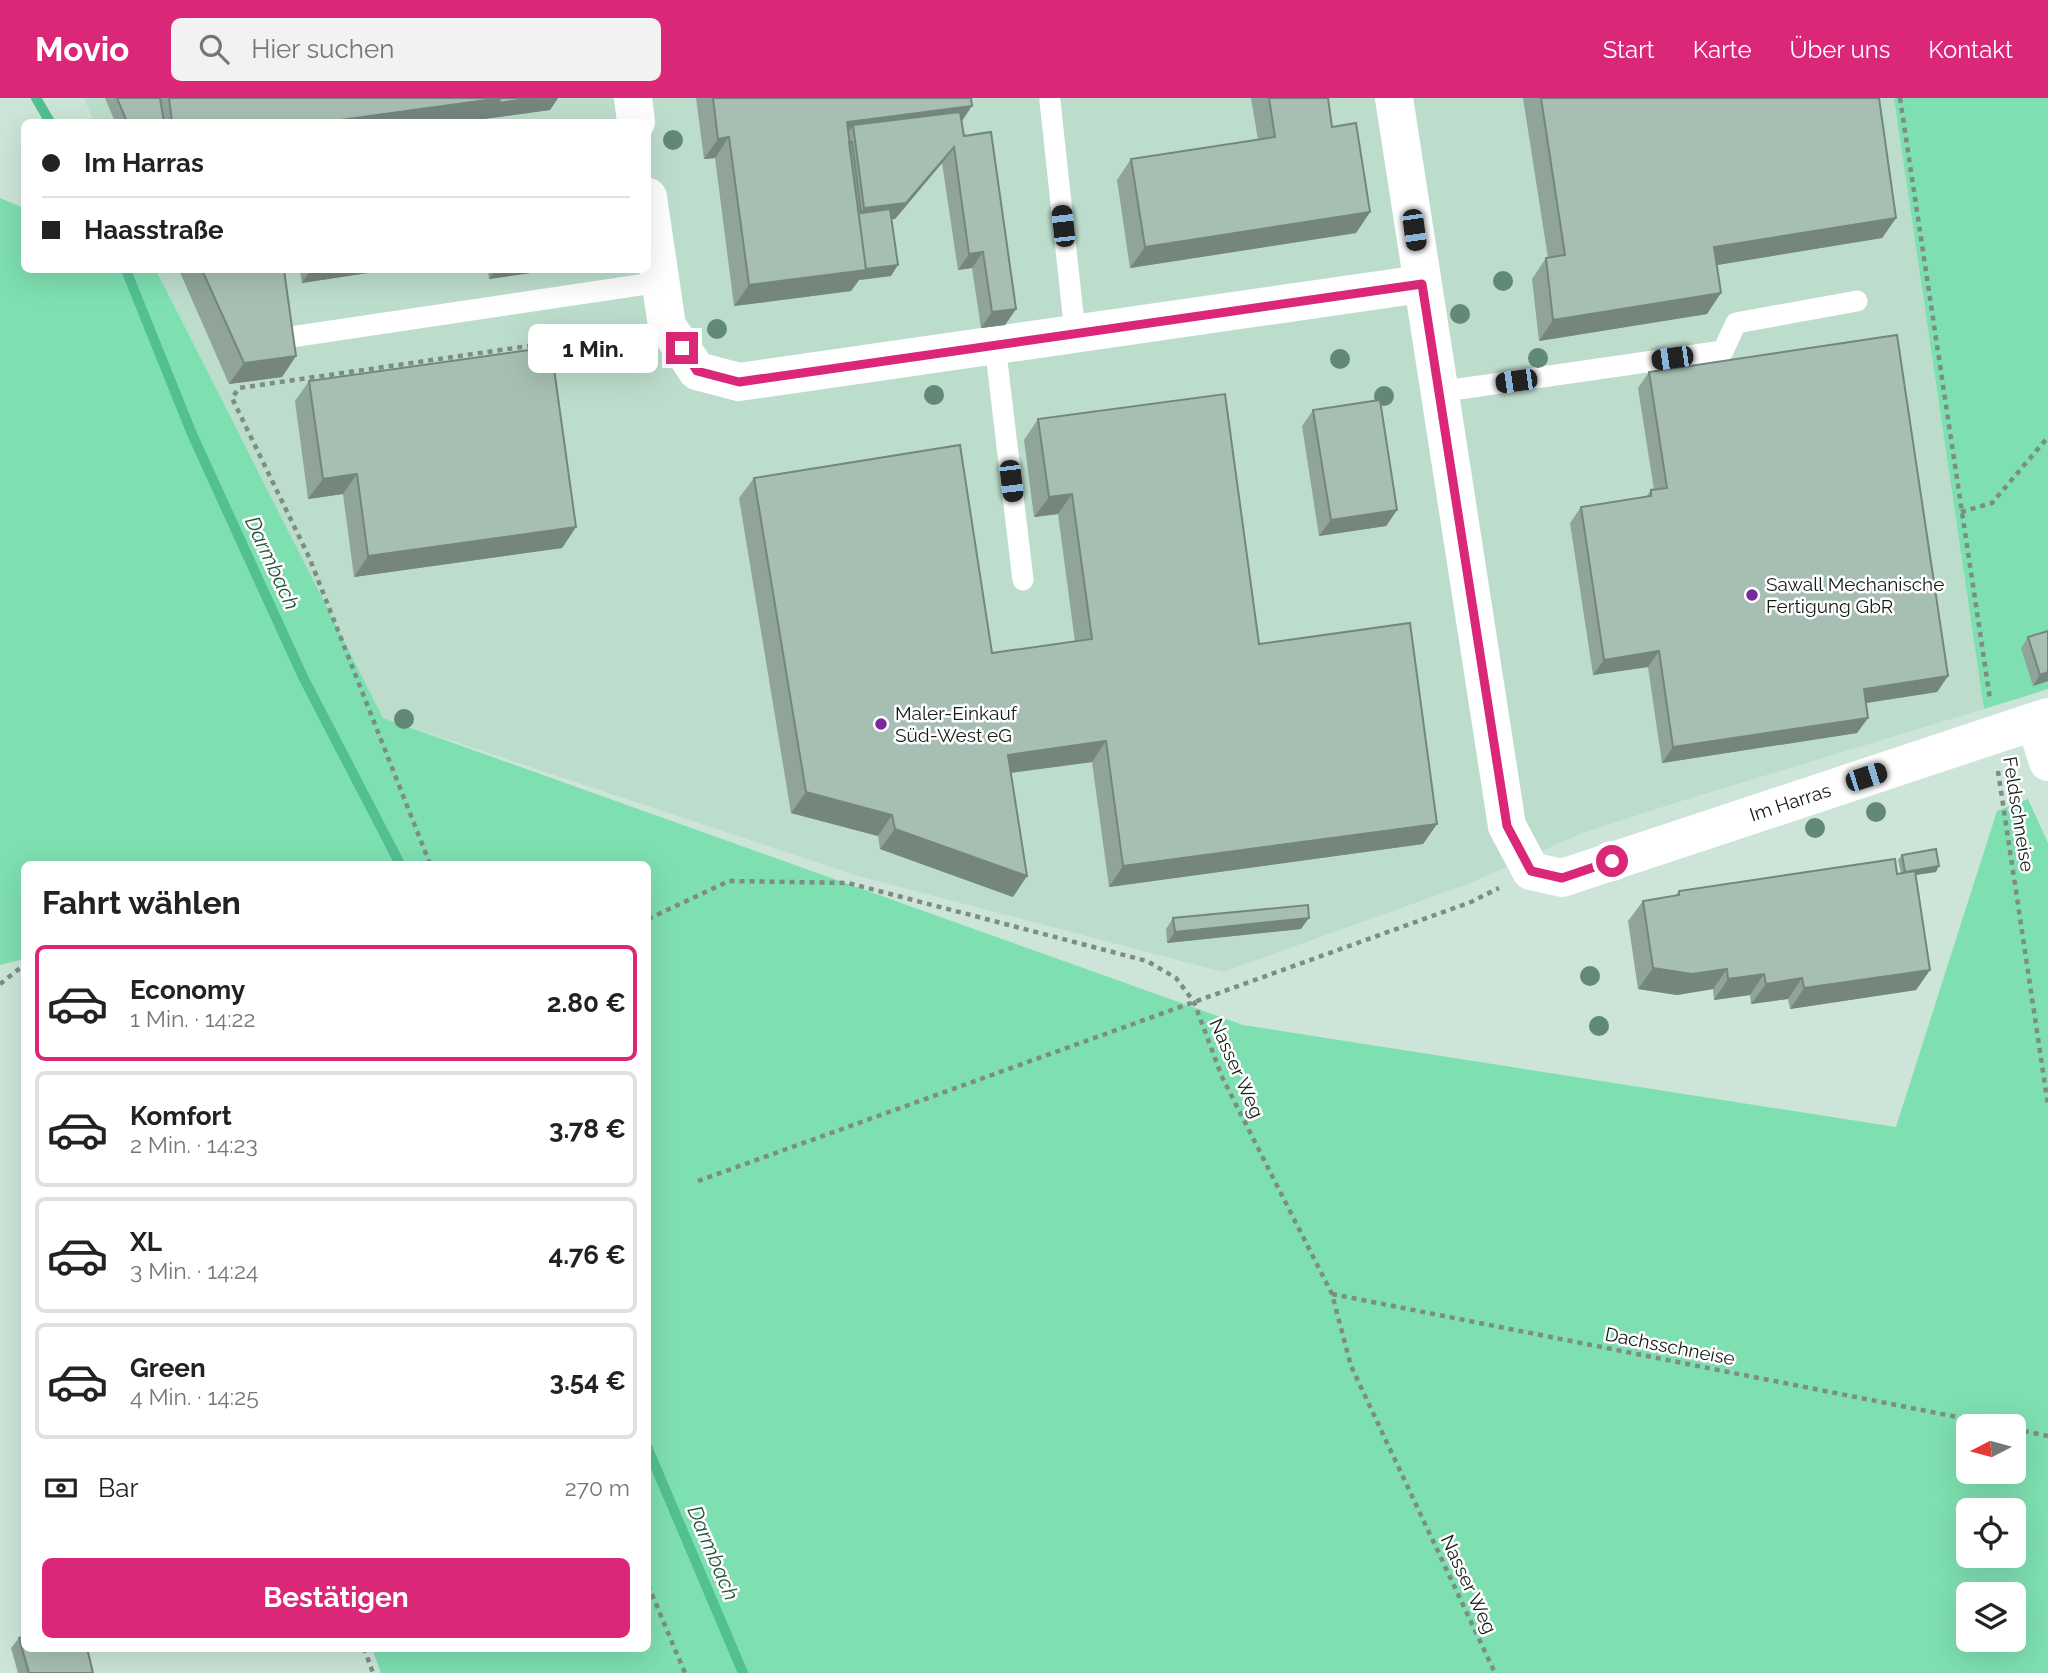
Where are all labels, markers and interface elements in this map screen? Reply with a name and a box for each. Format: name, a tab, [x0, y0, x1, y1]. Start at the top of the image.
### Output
search box	[171, 18, 661, 81]
text: Movio	[35, 30, 129, 69]
icon: search	[195, 30, 233, 68]
text: Hier suchen	[251, 34, 394, 64]
text: Start	[1603, 35, 1655, 64]
text: Karte	[1693, 35, 1752, 64]
text: Über uns	[1790, 35, 1890, 64]
text: Kontakt	[1928, 35, 2013, 64]
text: Im Harras	[84, 148, 204, 178]
car	[1051, 204, 1076, 248]
car	[1401, 208, 1428, 252]
text: Haasstraße	[84, 215, 224, 245]
callout: 1 Min.	[528, 324, 658, 372]
route end	[666, 332, 698, 364]
text: 1 Min.	[562, 335, 624, 362]
car	[1650, 345, 1695, 371]
car	[1494, 368, 1539, 394]
car	[999, 459, 1024, 503]
water label: Darmbach	[240, 512, 305, 614]
place label: Sawall Mechanische Fertigung GbR	[1766, 573, 1944, 617]
marker: Sawall Mechanische Fertigung GbR	[1744, 587, 1760, 603]
place label: Maler-Einkauf Süd-West eG	[895, 702, 1018, 746]
marker: Maler-Einkauf Süd-West eG	[873, 716, 889, 732]
street label: Feldschneise	[1999, 755, 2039, 873]
car	[1843, 761, 1890, 793]
street label: Im Harras	[1747, 779, 1833, 825]
route start	[1596, 845, 1628, 877]
text: Fahrt wählen	[42, 884, 241, 921]
icon: car	[46, 972, 109, 1035]
text: Economy	[130, 975, 245, 1005]
text: 2.80 €	[547, 988, 626, 1018]
text: 1 Min. · 14:22	[130, 1005, 255, 1032]
street label: Nasser Weg	[1205, 1015, 1269, 1121]
icon: car	[46, 1098, 109, 1161]
text: Komfort	[130, 1101, 232, 1131]
text: 3.78 €	[549, 1114, 626, 1144]
text: 2 Min. · 14:23	[130, 1131, 258, 1158]
icon: car	[46, 1224, 109, 1287]
text: XL	[130, 1227, 162, 1257]
text: 4.76 €	[548, 1240, 626, 1270]
text: 3 Min. · 14:24	[130, 1257, 258, 1284]
street label: Dachsschneise	[1603, 1323, 1737, 1369]
icon: car	[46, 1350, 109, 1413]
text: Green	[130, 1353, 206, 1383]
text: 3.54 €	[549, 1366, 626, 1396]
text: 4 Min. · 14:25	[130, 1383, 259, 1410]
north arrow	[1956, 1414, 2026, 1484]
map controls	[1956, 1414, 2026, 1652]
icon: cash	[42, 1469, 80, 1507]
text: Bar	[98, 1473, 139, 1503]
text: 270 m	[565, 1474, 630, 1501]
button: locate	[1956, 1498, 2026, 1568]
water label: Darmbach	[682, 1502, 745, 1604]
street label: Nasser Weg	[1437, 1531, 1501, 1637]
button: Bestätigen	[42, 1558, 630, 1638]
button: layers	[1956, 1582, 2026, 1652]

